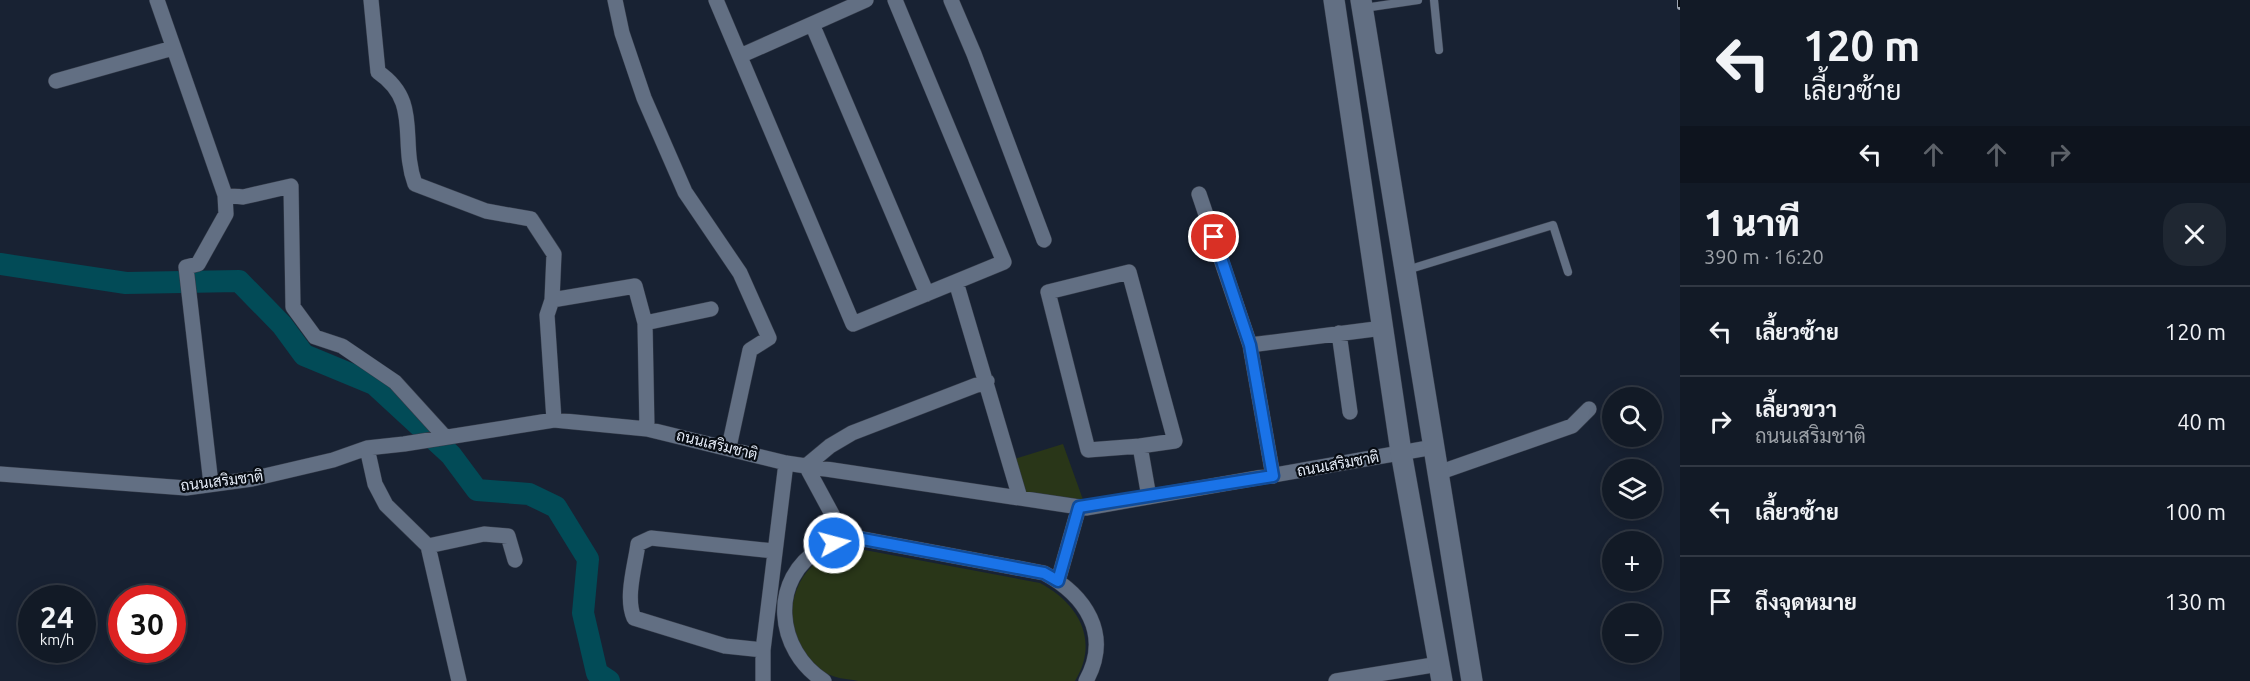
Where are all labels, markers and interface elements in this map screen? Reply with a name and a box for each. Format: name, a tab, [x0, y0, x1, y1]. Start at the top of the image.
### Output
text: 120 m	[1803, 22, 1920, 69]
icon: left	[1704, 24, 1782, 102]
text: เลี้ยวซ้าย	[1803, 75, 1901, 105]
icon: left	[1854, 138, 1887, 171]
icon: ahead	[1917, 138, 1950, 171]
icon: ahead	[1980, 138, 2013, 171]
icon: right	[2043, 138, 2076, 171]
text: 1 นาที	[1704, 202, 1800, 243]
button: close	[2163, 203, 2226, 266]
pin	[1188, 211, 1239, 262]
icon: arrive	[1197, 220, 1230, 253]
text: 390 m · 16:20	[1704, 245, 1824, 268]
icon: left	[1704, 315, 1737, 348]
text: เลี้ยวซ้าย	[1755, 319, 1839, 344]
text: 120 m	[2165, 319, 2226, 344]
map controls	[1602, 387, 1662, 663]
button: search	[1602, 387, 1662, 447]
text: เลี้ยวขวา	[1755, 396, 1837, 421]
icon: right	[1704, 405, 1737, 438]
text: 40 m	[2177, 409, 2226, 434]
text: ถนนเสริมชาติ	[1755, 424, 1866, 447]
street label: ถนนเสริมชาติ	[675, 426, 760, 463]
street label: ถนนเสริมชาติ	[1296, 448, 1380, 479]
button: layers	[1602, 459, 1662, 519]
street label: ถนนเสริมชาติ	[180, 467, 264, 494]
icon: left	[1704, 495, 1737, 528]
text: เลี้ยวซ้าย	[1755, 499, 1839, 524]
text: 100 m	[2165, 499, 2226, 524]
position arrow	[802, 511, 866, 575]
button: +	[1602, 531, 1662, 591]
speed limit sign: 30	[108, 585, 186, 663]
icon: arrive	[1704, 585, 1737, 618]
text: ถึงจุดหมาย	[1755, 589, 1857, 614]
text: 130 m	[2165, 589, 2226, 614]
text: 24	[40, 600, 74, 634]
button: −	[1602, 603, 1662, 663]
text: km/h	[40, 631, 74, 648]

